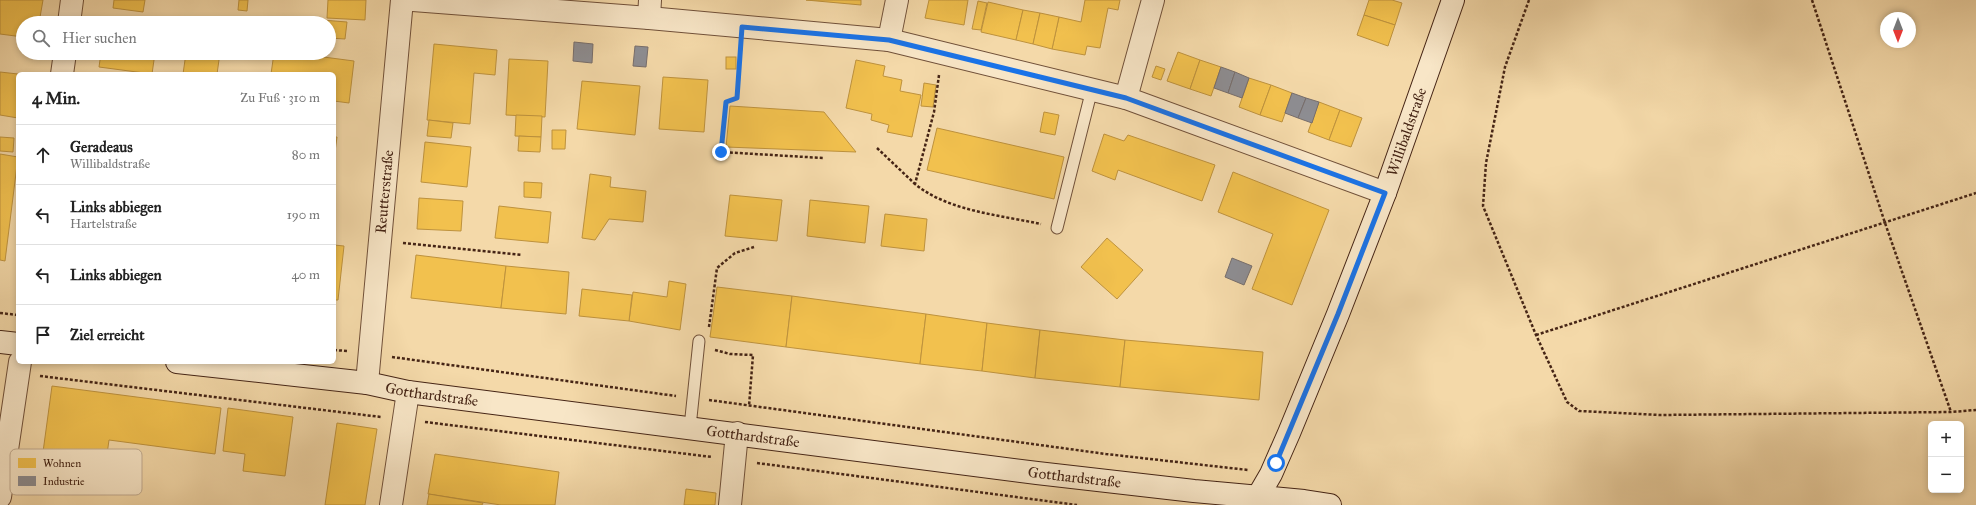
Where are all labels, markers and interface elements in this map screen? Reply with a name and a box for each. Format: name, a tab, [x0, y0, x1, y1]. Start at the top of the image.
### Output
north arrow	[1880, 12, 1916, 48]
search box	[16, 16, 336, 60]
icon: search	[30, 27, 52, 49]
text: Hier suchen	[62, 29, 137, 47]
street label: Willibaldstraße	[1383, 85, 1430, 178]
text: 4 Min.	[32, 88, 80, 109]
text: Zu Fuß · 310 m	[240, 90, 320, 106]
text: Geradeaus	[70, 138, 133, 156]
route end	[712, 143, 730, 161]
icon: ahead	[32, 144, 54, 166]
text: 80 m	[292, 147, 320, 163]
street label: Reutterstraße	[372, 149, 397, 234]
text: Willibaldstraße	[70, 156, 150, 172]
text: Links abbiegen	[70, 198, 162, 216]
icon: left	[32, 204, 54, 226]
text: 190 m	[287, 207, 320, 223]
text: Hartelstraße	[70, 216, 137, 232]
icon: left	[32, 264, 54, 286]
text: Links abbiegen	[70, 266, 162, 284]
text: 40 m	[291, 267, 320, 283]
icon: arrive	[32, 324, 54, 346]
text: Ziel erreicht	[70, 326, 145, 344]
street label: Gotthardstraße	[384, 378, 479, 410]
map controls	[1928, 421, 1964, 493]
button: +	[1928, 421, 1964, 457]
street label: Gotthardstraße	[705, 422, 801, 451]
legend	[10, 449, 142, 495]
route start	[1267, 454, 1285, 472]
text: Wohnen	[43, 457, 81, 470]
button: −	[1928, 457, 1964, 493]
street label: Gotthardstraße	[1027, 463, 1122, 492]
text: Industrie	[43, 475, 85, 488]

